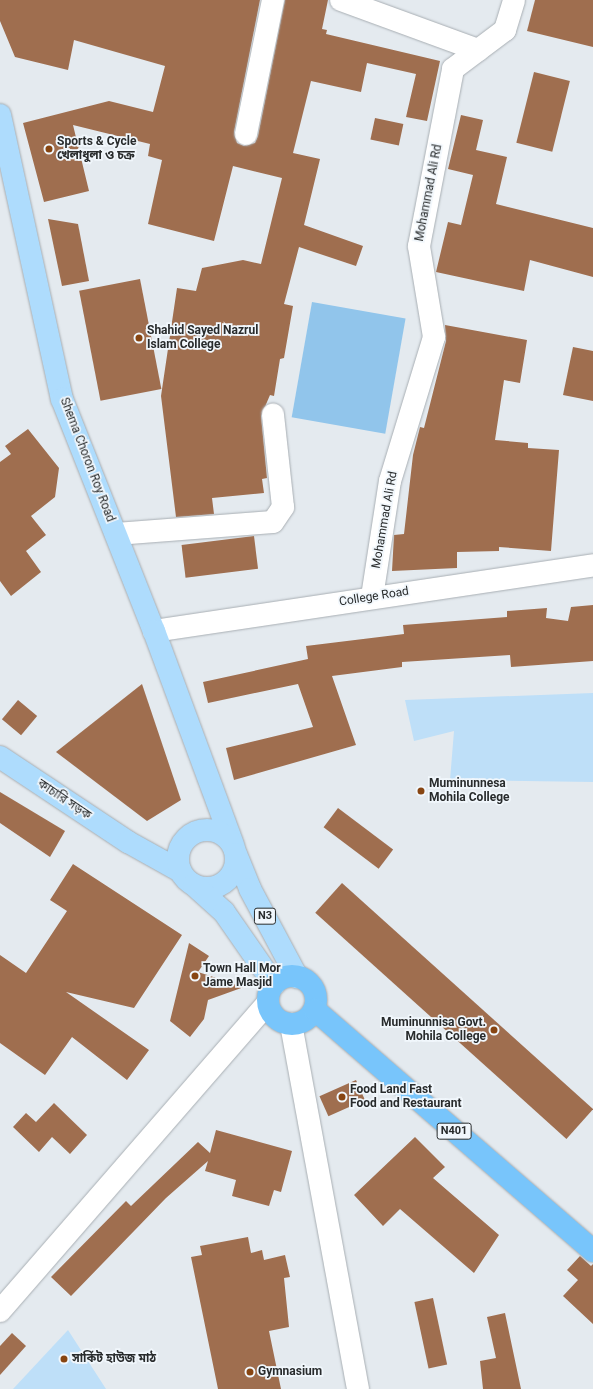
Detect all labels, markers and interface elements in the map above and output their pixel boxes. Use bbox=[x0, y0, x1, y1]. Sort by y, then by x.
place label: Sports & Cycle খেলাধুলা ও চক্র bbox=[57, 135, 136, 163]
street label: Mohammad Ali Rd bbox=[413, 143, 445, 243]
marker: Sports & Cycle খেলাধুলা ও চক্র bbox=[44, 144, 54, 154]
place label: Shahid Sayed Nazrul Islam College bbox=[147, 324, 258, 352]
marker: Shahid Sayed Nazrul Islam College bbox=[134, 333, 144, 343]
street label: Shema Choron Roy Road bbox=[57, 396, 117, 524]
street label: Mohammad Ali Rd bbox=[369, 470, 401, 570]
street label: College Road bbox=[338, 584, 410, 610]
street label: কাচারি সড়ক bbox=[34, 777, 94, 823]
place label: Muminunnesa Mohila College bbox=[429, 777, 510, 805]
marker: Muminunnesa Mohila College bbox=[416, 786, 426, 796]
road number: N3 bbox=[253, 907, 277, 925]
place label: Town Hall Mor Jame Masjid bbox=[203, 962, 281, 990]
marker: Town Hall Mor Jame Masjid bbox=[190, 971, 200, 981]
place label: Muminunnisa Govt. Mohila College bbox=[381, 1016, 486, 1044]
marker: Muminunnisa Govt. Mohila College bbox=[489, 1025, 499, 1035]
place label: Food Land Fast Food and Restaurant bbox=[350, 1083, 462, 1111]
marker: Food Land Fast Food and Restaurant bbox=[337, 1092, 347, 1102]
road number: N401 bbox=[436, 1122, 472, 1140]
place label: সার্কিট হাউজ মাঠ bbox=[72, 1352, 156, 1366]
marker: সার্কিট হাউজ মাঠ bbox=[59, 1354, 69, 1364]
place label: Gymnasium bbox=[258, 1365, 322, 1379]
marker: Gymnasium bbox=[245, 1367, 255, 1377]

